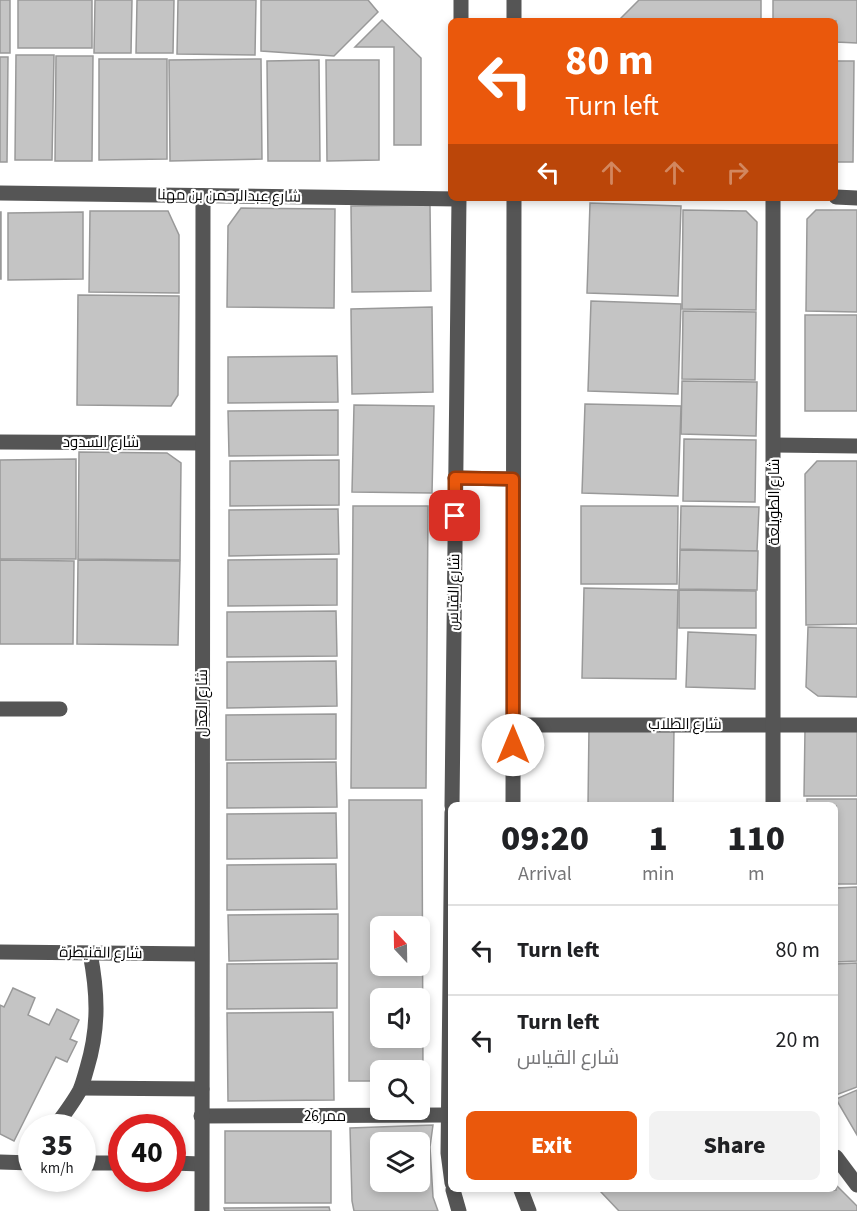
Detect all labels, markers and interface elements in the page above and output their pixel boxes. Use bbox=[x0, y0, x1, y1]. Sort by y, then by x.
text: 80 m bbox=[565, 31, 654, 91]
icon: left bbox=[466, 42, 544, 120]
text: Turn left bbox=[565, 87, 659, 126]
icon: left bbox=[532, 156, 565, 189]
icon: ahead bbox=[595, 156, 628, 189]
icon: ahead bbox=[658, 156, 691, 189]
icon: right bbox=[721, 156, 754, 189]
street label: شارع عبدالرحمن بن مهنا bbox=[157, 184, 301, 208]
street label: شارع السدود bbox=[63, 432, 139, 453]
street label: شارع الطويلعة bbox=[764, 459, 785, 545]
pin bbox=[429, 490, 480, 541]
icon: arrive bbox=[438, 499, 471, 532]
street label: شارع القياس bbox=[443, 553, 465, 631]
street label: شارع العدل bbox=[192, 669, 213, 737]
position arrow bbox=[481, 713, 545, 777]
street label: شارع الطلاب bbox=[648, 714, 722, 735]
text: 09:20 bbox=[501, 813, 589, 864]
text: 1 bbox=[649, 813, 668, 864]
text: 110 bbox=[727, 813, 785, 864]
text: Arrival bbox=[518, 860, 572, 888]
text: min bbox=[642, 860, 674, 888]
text: m bbox=[748, 860, 764, 888]
north arrow bbox=[370, 916, 430, 976]
map controls bbox=[370, 916, 430, 1192]
icon: left bbox=[466, 934, 499, 967]
text: Turn left bbox=[517, 934, 599, 966]
text: 80 m bbox=[775, 934, 820, 966]
street label: شارع القنيطرة bbox=[59, 942, 143, 964]
button: sound bbox=[370, 988, 430, 1048]
text: Turn left bbox=[517, 1006, 599, 1038]
icon: left bbox=[466, 1024, 499, 1057]
text: 20 m bbox=[775, 1024, 820, 1056]
text: شارع القياس bbox=[517, 1044, 619, 1072]
button: search bbox=[370, 1060, 430, 1120]
street label: ممر 26 bbox=[304, 1106, 346, 1127]
button: Exit bbox=[466, 1111, 637, 1180]
button: Share bbox=[649, 1111, 820, 1180]
speed limit sign: 40 bbox=[108, 1114, 186, 1192]
text: 35 bbox=[41, 1124, 73, 1167]
button: layers bbox=[370, 1132, 430, 1192]
text: km/h bbox=[40, 1158, 74, 1179]

